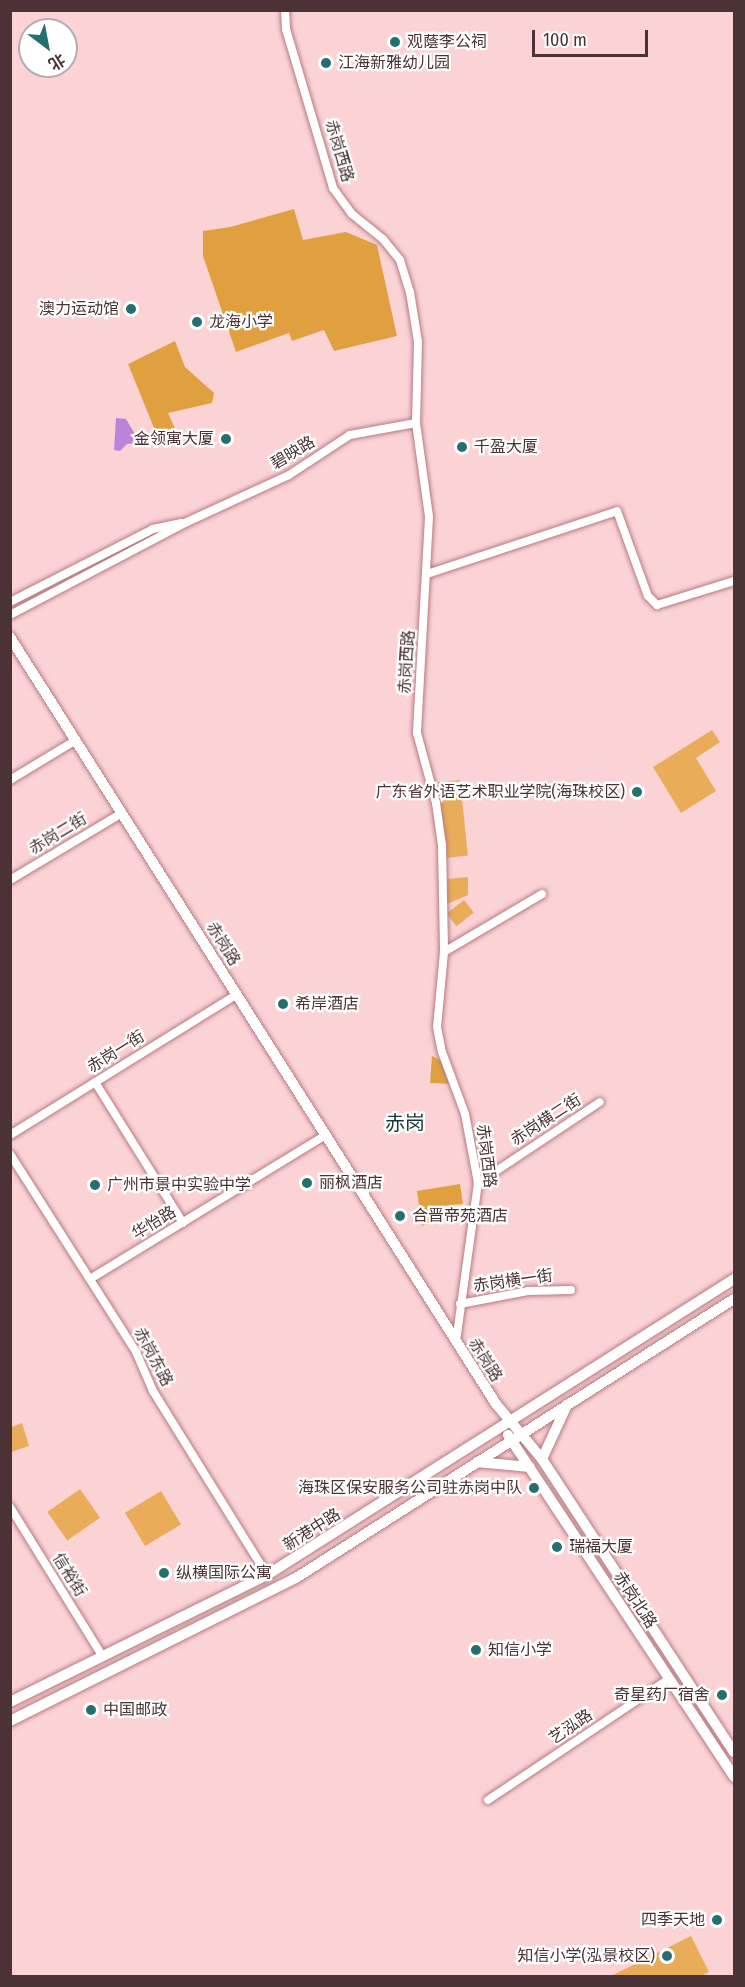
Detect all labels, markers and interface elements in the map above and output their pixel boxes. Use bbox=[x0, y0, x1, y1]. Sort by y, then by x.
north arrow bbox=[18, 18, 78, 78]
scale bar bbox=[535, 18, 650, 56]
text: 100 m bbox=[543, 29, 587, 51]
place label: 观蔭李公祠 bbox=[407, 32, 487, 52]
marker: 观蔭李公祠 bbox=[388, 35, 402, 49]
text: 北 bbox=[45, 50, 69, 74]
place label: 江海新雅幼儿园 bbox=[338, 53, 450, 73]
marker: 江海新雅幼儿园 bbox=[319, 56, 333, 70]
street label: 赤岗西路 bbox=[321, 118, 357, 184]
place label: 澳力运动馆 bbox=[39, 299, 119, 319]
marker: 澳力运动馆 bbox=[124, 302, 138, 316]
place label: 龙海小学 bbox=[209, 312, 273, 332]
marker: 龙海小学 bbox=[190, 315, 204, 329]
place label: 金领寓大厦 bbox=[134, 429, 214, 449]
marker: 金领寓大厦 bbox=[219, 432, 233, 446]
street label: 碧映路 bbox=[267, 432, 319, 474]
place label: 千盈大厦 bbox=[474, 437, 538, 457]
marker: 千盈大厦 bbox=[455, 440, 469, 454]
street label: 赤岗西路 bbox=[395, 629, 419, 695]
place label: 广东省外语艺术职业学院(海珠校区) bbox=[376, 782, 625, 802]
marker: 广东省外语艺术职业学院(海珠校区) bbox=[630, 785, 644, 799]
street label: 赤岗二街 bbox=[26, 809, 90, 859]
street label: 赤岗路 bbox=[202, 919, 244, 969]
place label: 希岸酒店 bbox=[295, 994, 359, 1014]
marker: 希岸酒店 bbox=[276, 997, 290, 1011]
street label: 赤岗一街 bbox=[84, 1027, 148, 1077]
street label: 赤岗横二街 bbox=[507, 1090, 585, 1150]
district label: 赤岗 bbox=[385, 1111, 425, 1135]
street label: 赤岗西路 bbox=[473, 1123, 499, 1189]
place label: 丽枫酒店 bbox=[319, 1173, 383, 1193]
place label: 广州市景中实验中学 bbox=[107, 1175, 251, 1195]
marker: 丽枫酒店 bbox=[300, 1176, 314, 1190]
marker: 广州市景中实验中学 bbox=[88, 1178, 102, 1192]
street label: 华怡路 bbox=[128, 1202, 180, 1244]
place label: 合晋帝苑酒店 bbox=[412, 1206, 508, 1226]
marker: 合晋帝苑酒店 bbox=[393, 1209, 407, 1223]
street label: 赤岗横一街 bbox=[472, 1266, 554, 1296]
street label: 赤岗东路 bbox=[130, 1324, 176, 1390]
street label: 赤岗路 bbox=[464, 1335, 506, 1385]
place label: 海珠区保安服务公司驻赤岗中队 bbox=[298, 1478, 522, 1498]
marker: 海珠区保安服务公司驻赤岗中队 bbox=[527, 1481, 541, 1495]
street label: 新港中路 bbox=[280, 1505, 344, 1555]
place label: 瑞福大厦 bbox=[569, 1537, 633, 1557]
marker: 瑞福大厦 bbox=[550, 1540, 564, 1554]
street label: 信裕街 bbox=[48, 1550, 90, 1600]
place label: 纵横国际公寓 bbox=[176, 1563, 272, 1583]
marker: 纵横国际公寓 bbox=[157, 1566, 171, 1580]
street label: 赤岗北路 bbox=[610, 1568, 660, 1632]
place label: 知信小学 bbox=[488, 1640, 552, 1660]
marker: 知信小学 bbox=[469, 1643, 483, 1657]
place label: 奇星药厂宿舍 bbox=[614, 1685, 710, 1705]
marker: 奇星药厂宿舍 bbox=[715, 1688, 729, 1702]
place label: 中国邮政 bbox=[103, 1700, 167, 1720]
marker: 中国邮政 bbox=[84, 1703, 98, 1717]
street label: 艺泓路 bbox=[546, 1706, 596, 1748]
place label: 四季天地 bbox=[641, 1910, 705, 1930]
marker: 四季天地 bbox=[710, 1913, 724, 1927]
place label: 知信小学(泓景校区) bbox=[518, 1946, 655, 1966]
marker: 知信小学(泓景校区) bbox=[660, 1949, 674, 1963]

